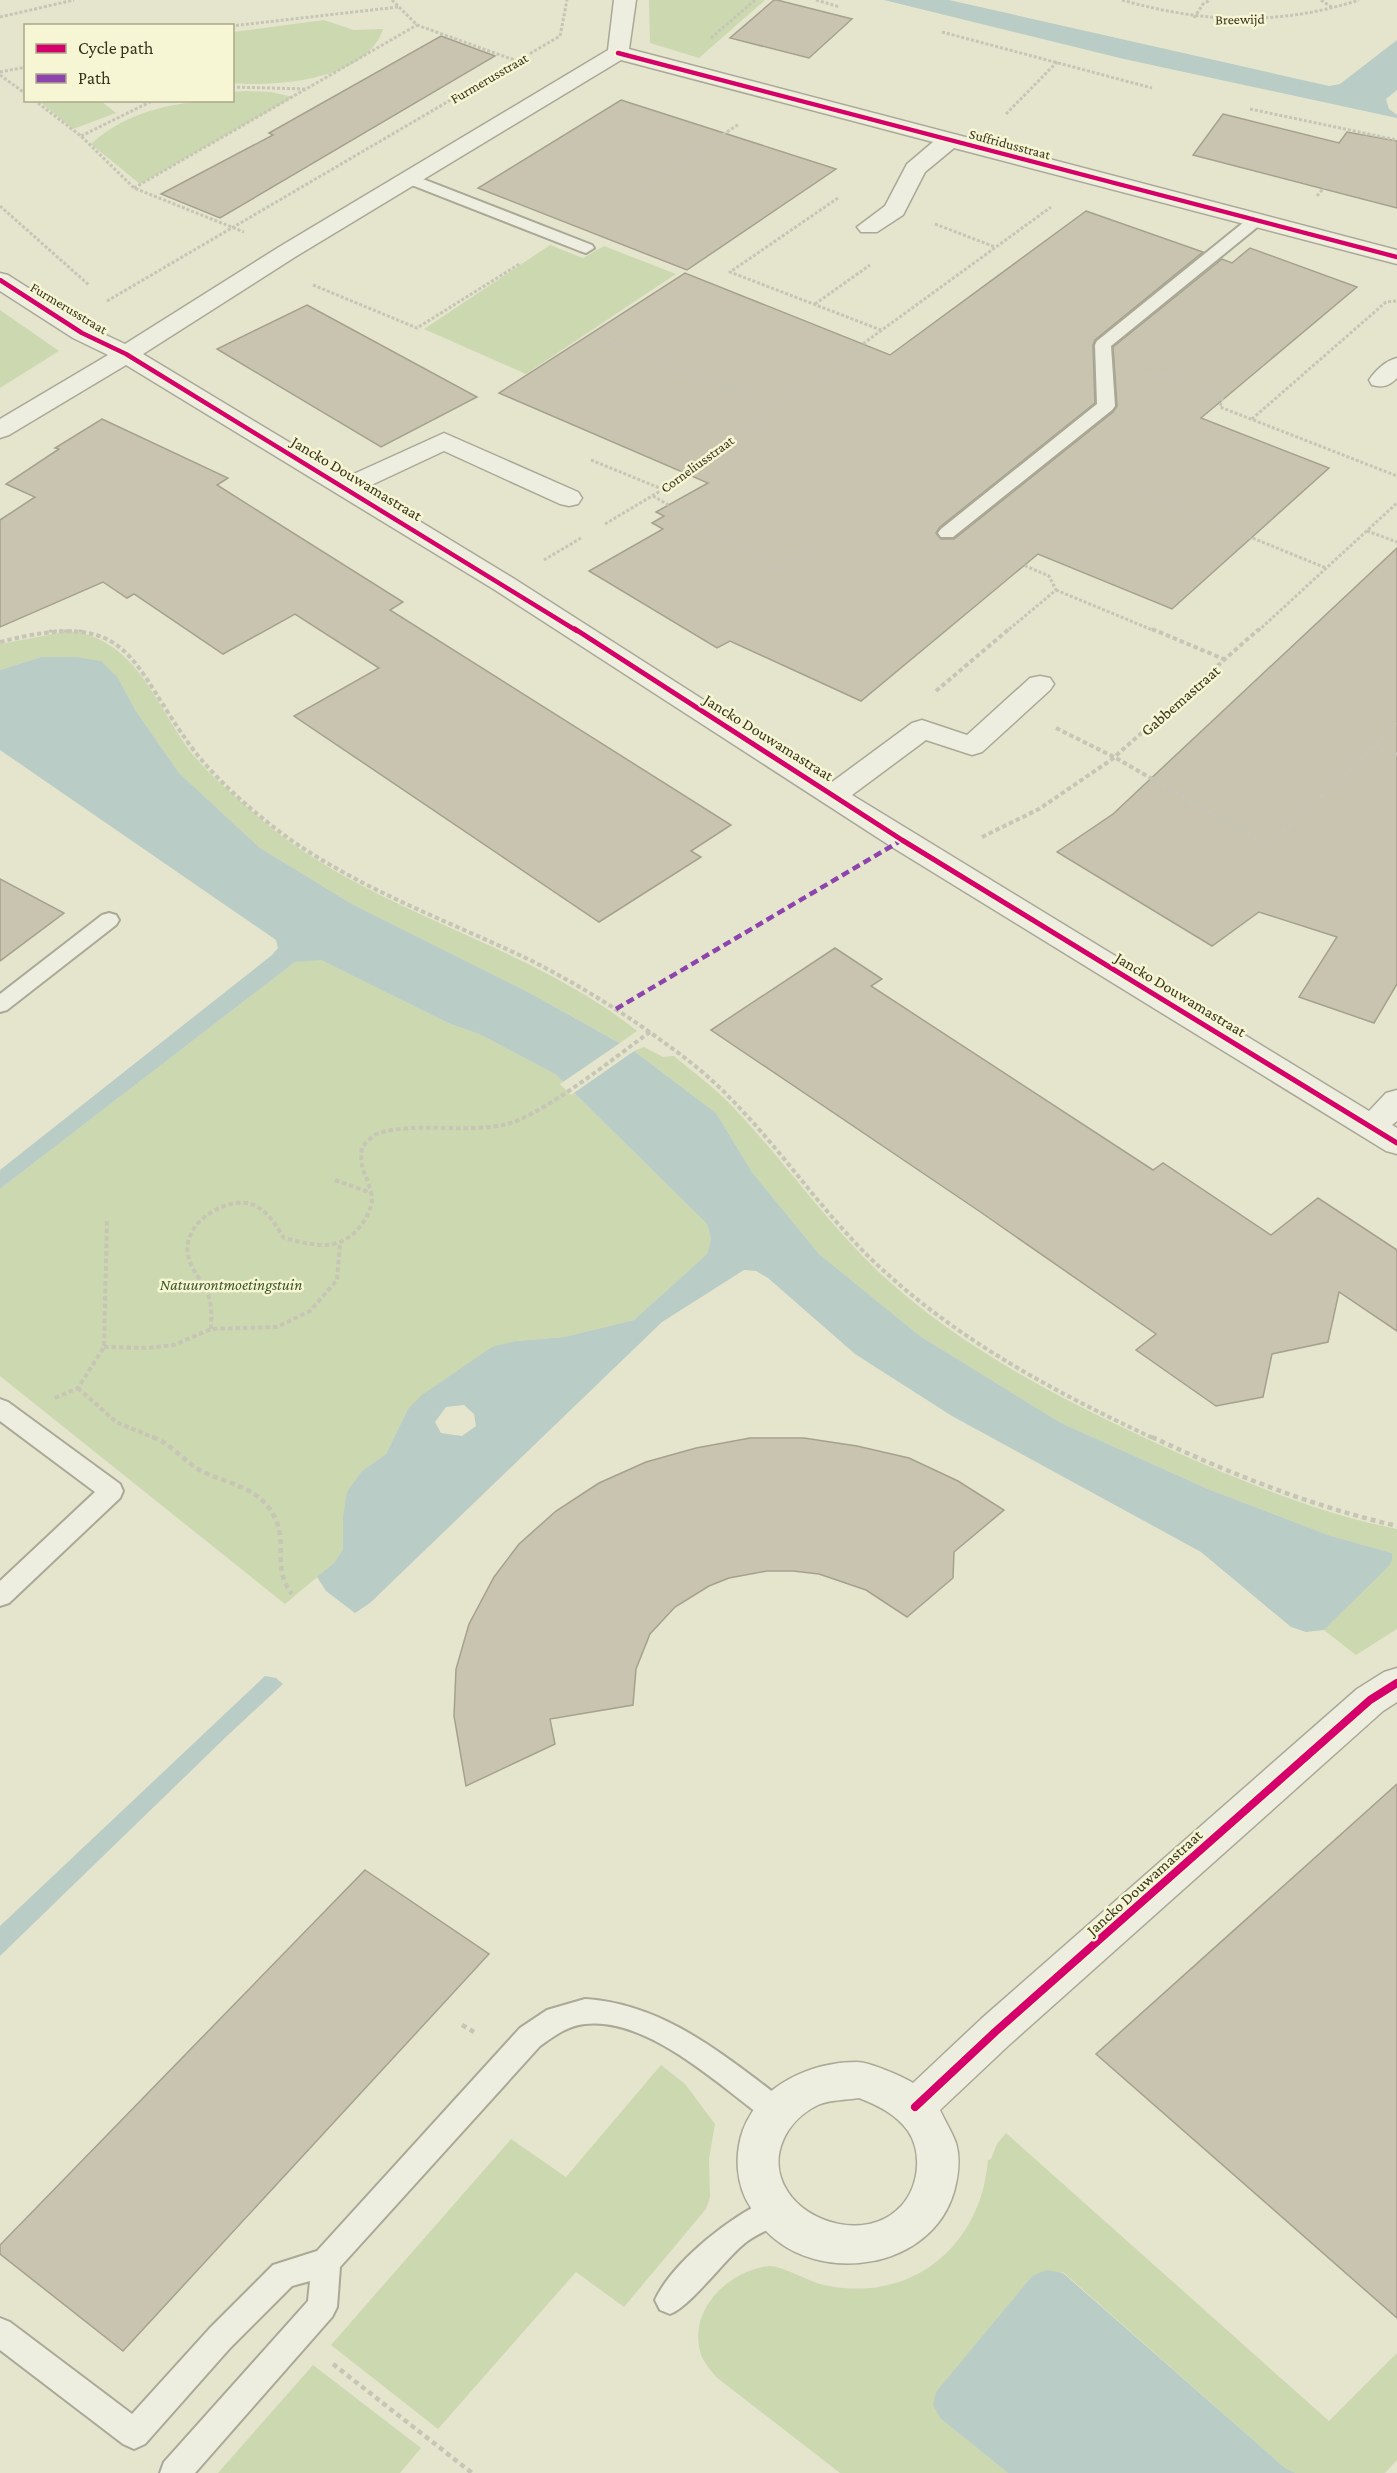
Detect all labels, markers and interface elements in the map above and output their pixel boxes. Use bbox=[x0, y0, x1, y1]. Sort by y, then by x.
street label: Breewijd bbox=[1215, 11, 1265, 28]
legend bbox=[24, 24, 234, 102]
text: Cycle path bbox=[78, 38, 154, 58]
street label: Furmerusstraat bbox=[447, 49, 531, 107]
text: Path bbox=[78, 68, 111, 88]
street label: Suffridusstraat bbox=[968, 125, 1053, 163]
street label: Furmerusstraat bbox=[28, 279, 111, 337]
street label: Jancko Douwamastraat bbox=[286, 432, 426, 525]
street label: Corneliusstraat bbox=[657, 432, 737, 496]
street label: Gabbemastraat bbox=[1138, 661, 1224, 739]
street label: Jancko Douwamastraat bbox=[699, 690, 837, 785]
street label: Jancko Douwamastraat bbox=[1110, 948, 1250, 1041]
park label: Natuurontmoetingstuin bbox=[160, 1276, 302, 1294]
street label: Jancko Douwamastraat bbox=[1082, 1826, 1207, 1941]

